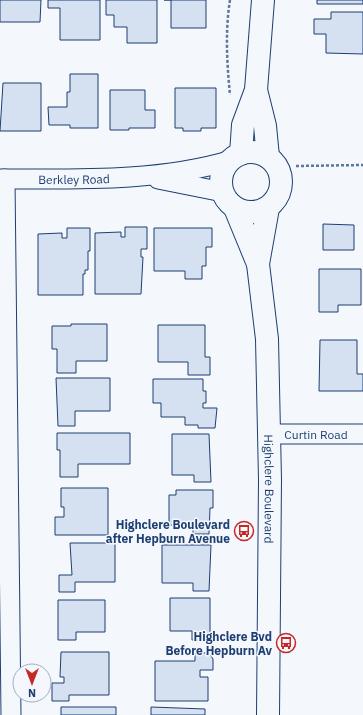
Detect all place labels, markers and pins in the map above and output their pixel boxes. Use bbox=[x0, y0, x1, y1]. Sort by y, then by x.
place label: Highclere Boulevard after Hepburn Avenue bbox=[106, 517, 230, 546]
bus stop icon: Highclere Boulevard after Hepburn Avenue bbox=[233, 520, 255, 542]
place label: Highclere Bvd Before Hepburn Av bbox=[166, 629, 273, 658]
bus stop icon: Highclere Bvd Before Hepburn Av bbox=[275, 632, 297, 654]

